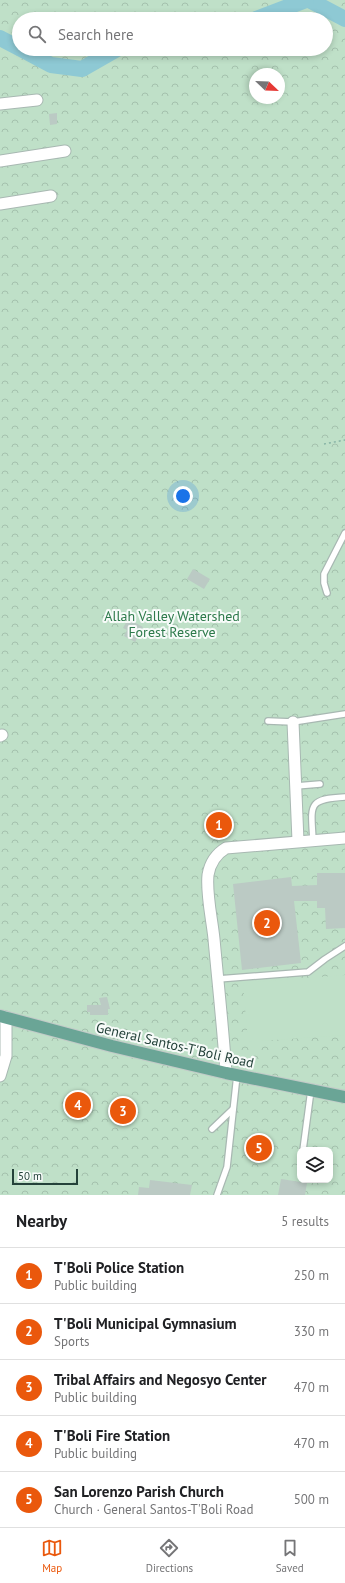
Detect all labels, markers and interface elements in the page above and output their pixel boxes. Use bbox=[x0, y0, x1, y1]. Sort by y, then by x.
search box bbox=[12, 12, 333, 56]
icon: search bbox=[26, 23, 48, 45]
text: Search here bbox=[58, 25, 134, 44]
north arrow bbox=[249, 68, 285, 104]
your location bbox=[173, 486, 193, 506]
park label: Allah Valley Watershed Forest Reserve bbox=[104, 607, 240, 641]
pin: 1 bbox=[206, 810, 232, 840]
pin: 2 bbox=[254, 908, 280, 938]
street label: General Santos-T'Boli Road bbox=[94, 1018, 256, 1072]
pin: 4 bbox=[65, 1090, 91, 1120]
pin: 3 bbox=[110, 1096, 136, 1126]
pin: 5 bbox=[246, 1133, 272, 1163]
map controls bbox=[297, 1147, 333, 1183]
button: layers bbox=[297, 1147, 333, 1183]
scale bar bbox=[12, 1167, 78, 1186]
text: 50 m bbox=[18, 1169, 42, 1183]
text: Nearby bbox=[16, 1210, 67, 1232]
text: 5 results bbox=[281, 1213, 329, 1230]
text: T'Boli Police Station bbox=[54, 1258, 184, 1277]
text: 1 bbox=[25, 1267, 33, 1284]
text: 250 m bbox=[294, 1267, 329, 1284]
text: Public building bbox=[54, 1277, 137, 1294]
text: T'Boli Municipal Gymnasium bbox=[54, 1314, 237, 1333]
text: 2 bbox=[25, 1323, 33, 1340]
text: 330 m bbox=[294, 1323, 329, 1340]
text: Sports bbox=[54, 1333, 90, 1350]
text: Tribal Affairs and Negosyo Center bbox=[54, 1370, 267, 1389]
text: 3 bbox=[25, 1379, 33, 1396]
text: 470 m bbox=[294, 1379, 329, 1396]
text: Public building bbox=[54, 1389, 137, 1406]
text: T'Boli Fire Station bbox=[54, 1426, 170, 1445]
text: 4 bbox=[25, 1435, 33, 1452]
text: 470 m bbox=[294, 1435, 329, 1452]
text: Public building bbox=[54, 1445, 137, 1462]
text: San Lorenzo Parish Church bbox=[54, 1482, 224, 1501]
text: 5 bbox=[25, 1491, 33, 1508]
text: 500 m bbox=[294, 1491, 329, 1508]
text: Church · General Santos-T'Boli Road bbox=[54, 1501, 253, 1518]
tab: Map bbox=[41, 1537, 63, 1575]
tab: Directions bbox=[146, 1537, 193, 1575]
tab: Saved bbox=[276, 1537, 304, 1575]

